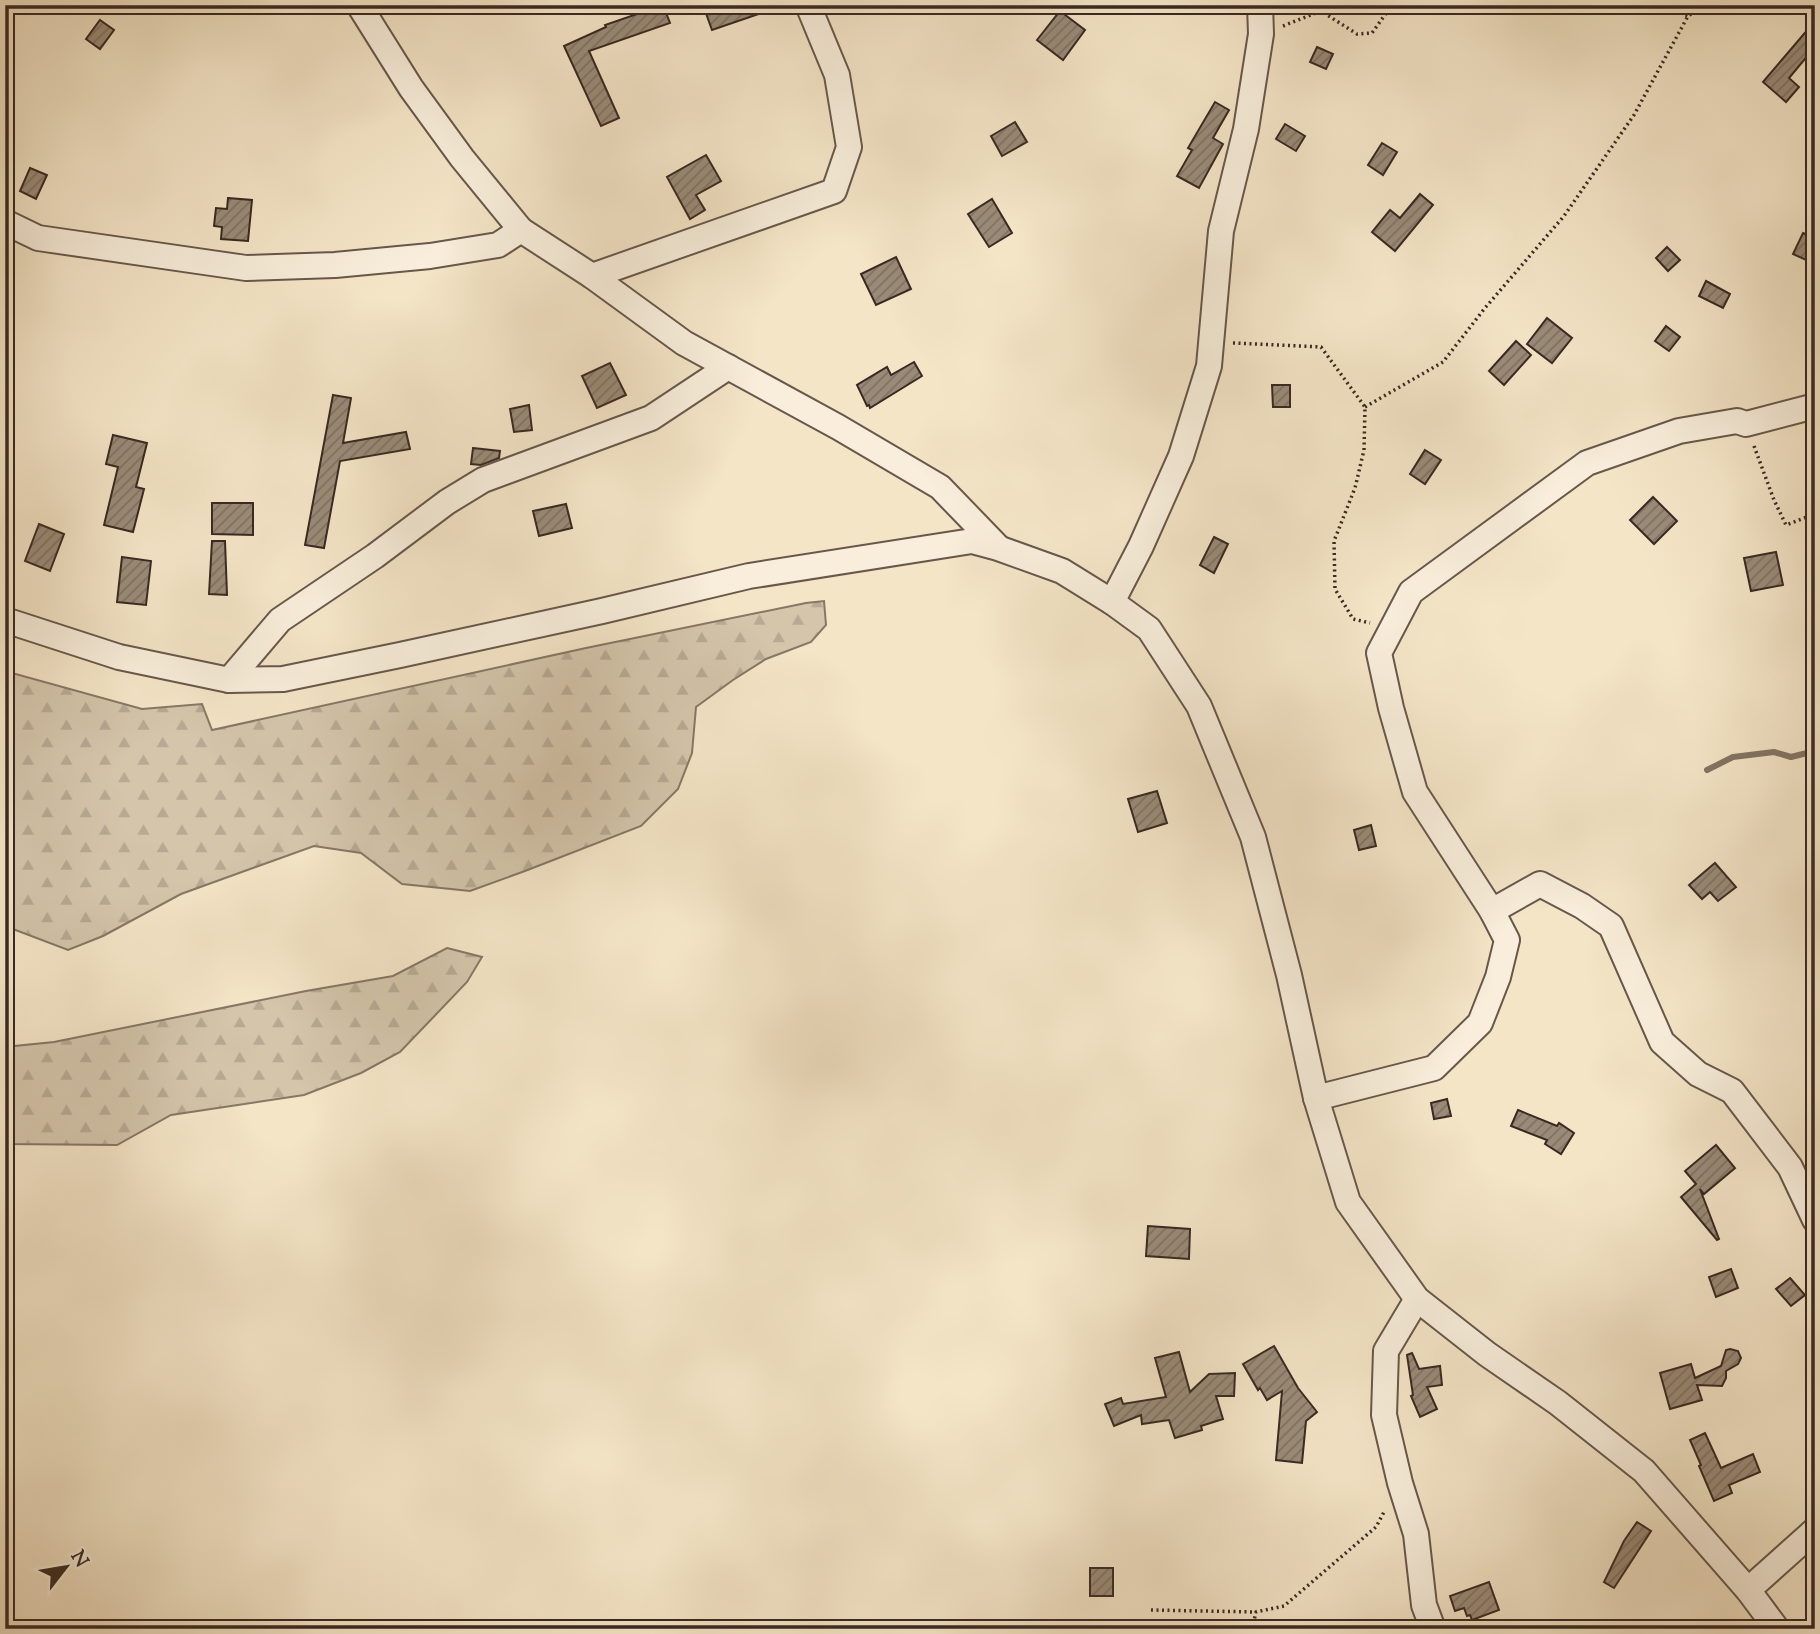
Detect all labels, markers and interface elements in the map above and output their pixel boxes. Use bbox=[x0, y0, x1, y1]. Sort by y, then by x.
north arrow bbox=[32, 1532, 102, 1602]
text: N bbox=[63, 1546, 94, 1573]

